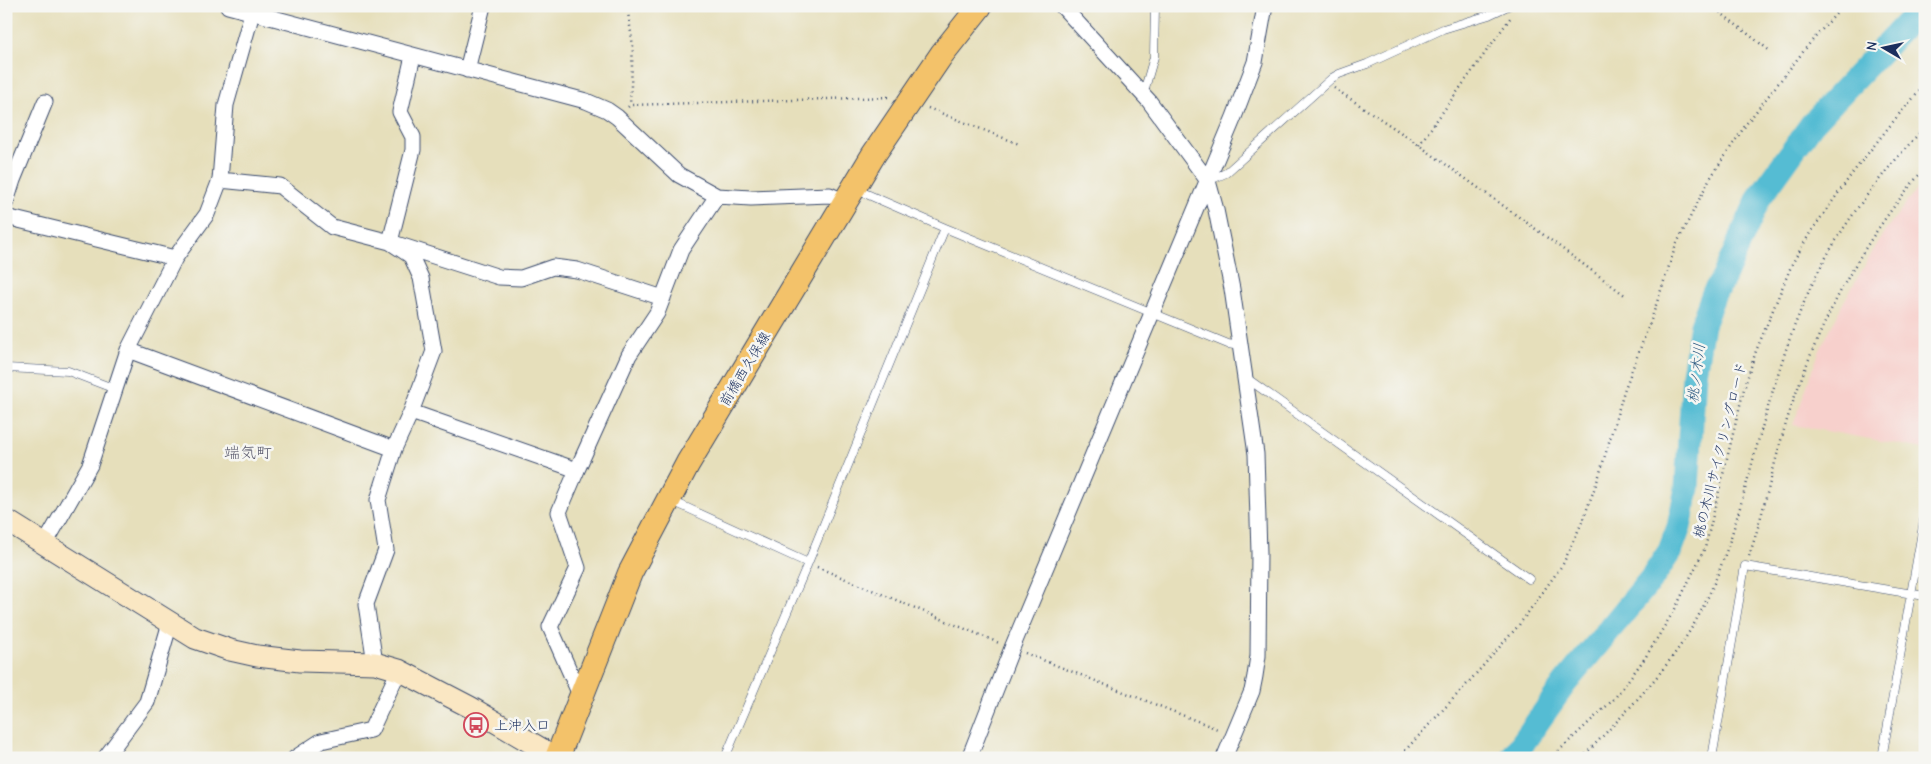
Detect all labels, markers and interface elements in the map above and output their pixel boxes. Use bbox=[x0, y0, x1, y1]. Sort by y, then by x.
north arrow bbox=[1858, 22, 1908, 72]
text: N bbox=[1863, 40, 1881, 52]
street label: 前橋西久保線 bbox=[716, 329, 774, 409]
water label: 桃ノ木川 bbox=[1683, 342, 1709, 404]
street label: 桃の木川サイクリングロード bbox=[1690, 360, 1750, 540]
district label: 端気町 bbox=[224, 444, 272, 462]
bus stop icon: 上沖入口 bbox=[463, 712, 489, 738]
place label: 上沖入口 bbox=[494, 717, 550, 734]

